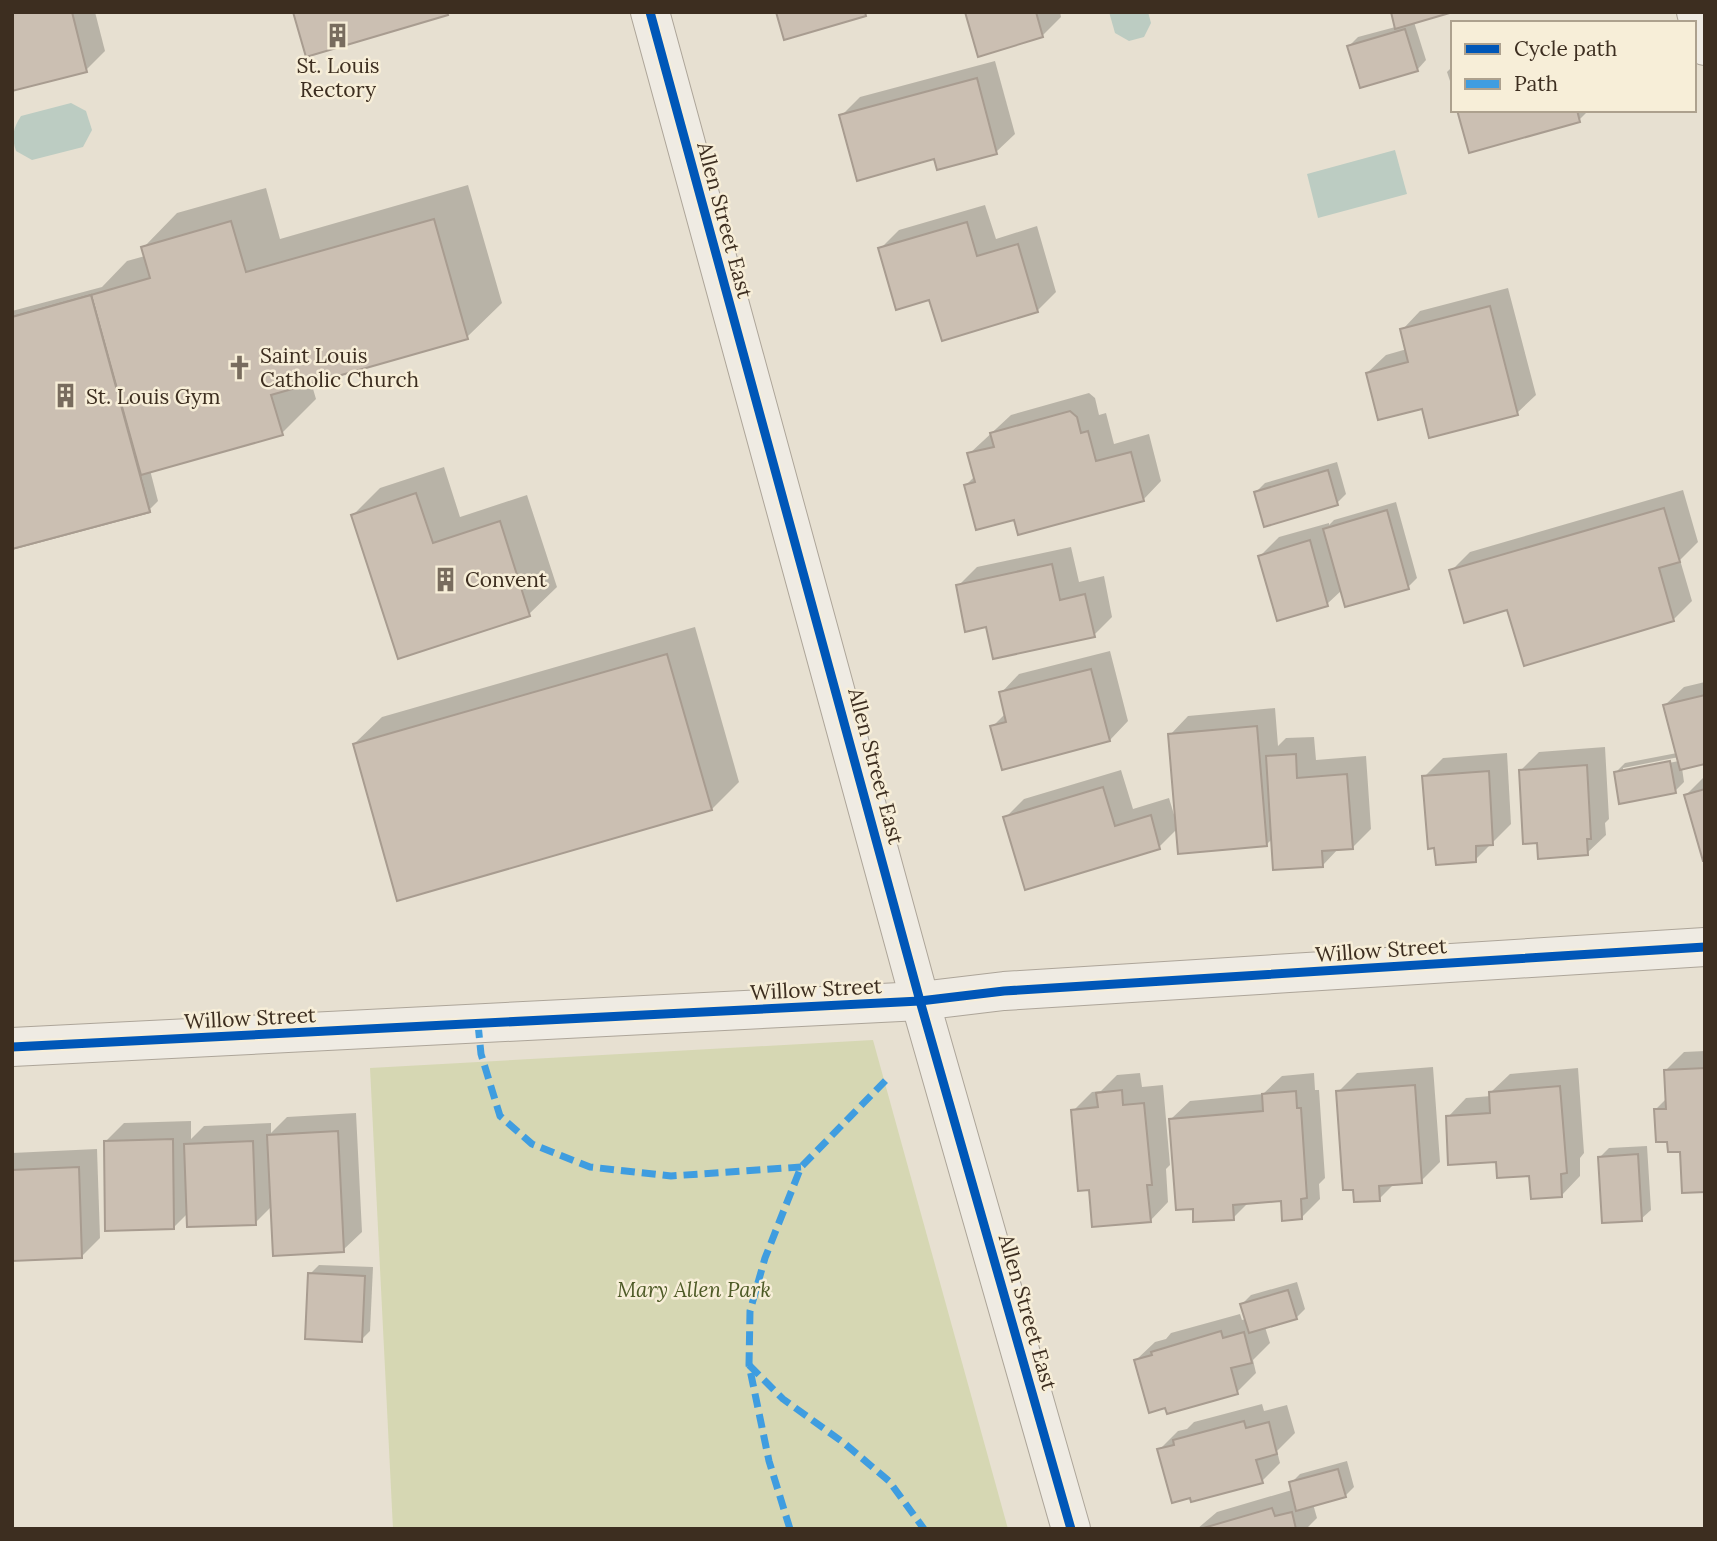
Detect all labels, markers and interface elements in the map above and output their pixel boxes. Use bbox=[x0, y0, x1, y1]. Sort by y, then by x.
legend bbox=[1451, 21, 1696, 112]
building icon: St. Louis Rectory bbox=[324, 22, 352, 50]
text: Cycle path bbox=[1514, 35, 1617, 62]
place label: St. Louis Rectory bbox=[296, 52, 380, 103]
text: Path bbox=[1514, 70, 1558, 97]
street label: Allen Street East bbox=[691, 138, 759, 302]
place label: Saint Louis Catholic Church bbox=[260, 342, 419, 393]
church icon: Saint Louis Catholic Church bbox=[226, 353, 254, 381]
building icon: St. Louis Gym bbox=[52, 382, 80, 410]
place label: St. Louis Gym bbox=[86, 383, 221, 410]
building icon: Convent bbox=[431, 565, 459, 593]
place label: Convent bbox=[465, 566, 548, 593]
street label: Allen Street East bbox=[842, 684, 910, 848]
street label: Willow Street bbox=[1314, 932, 1449, 968]
street label: Willow Street bbox=[749, 972, 883, 1006]
street label: Willow Street bbox=[183, 1001, 317, 1035]
street label: Allen Street East bbox=[993, 1230, 1063, 1394]
park label: Mary Allen Park bbox=[617, 1276, 771, 1303]

